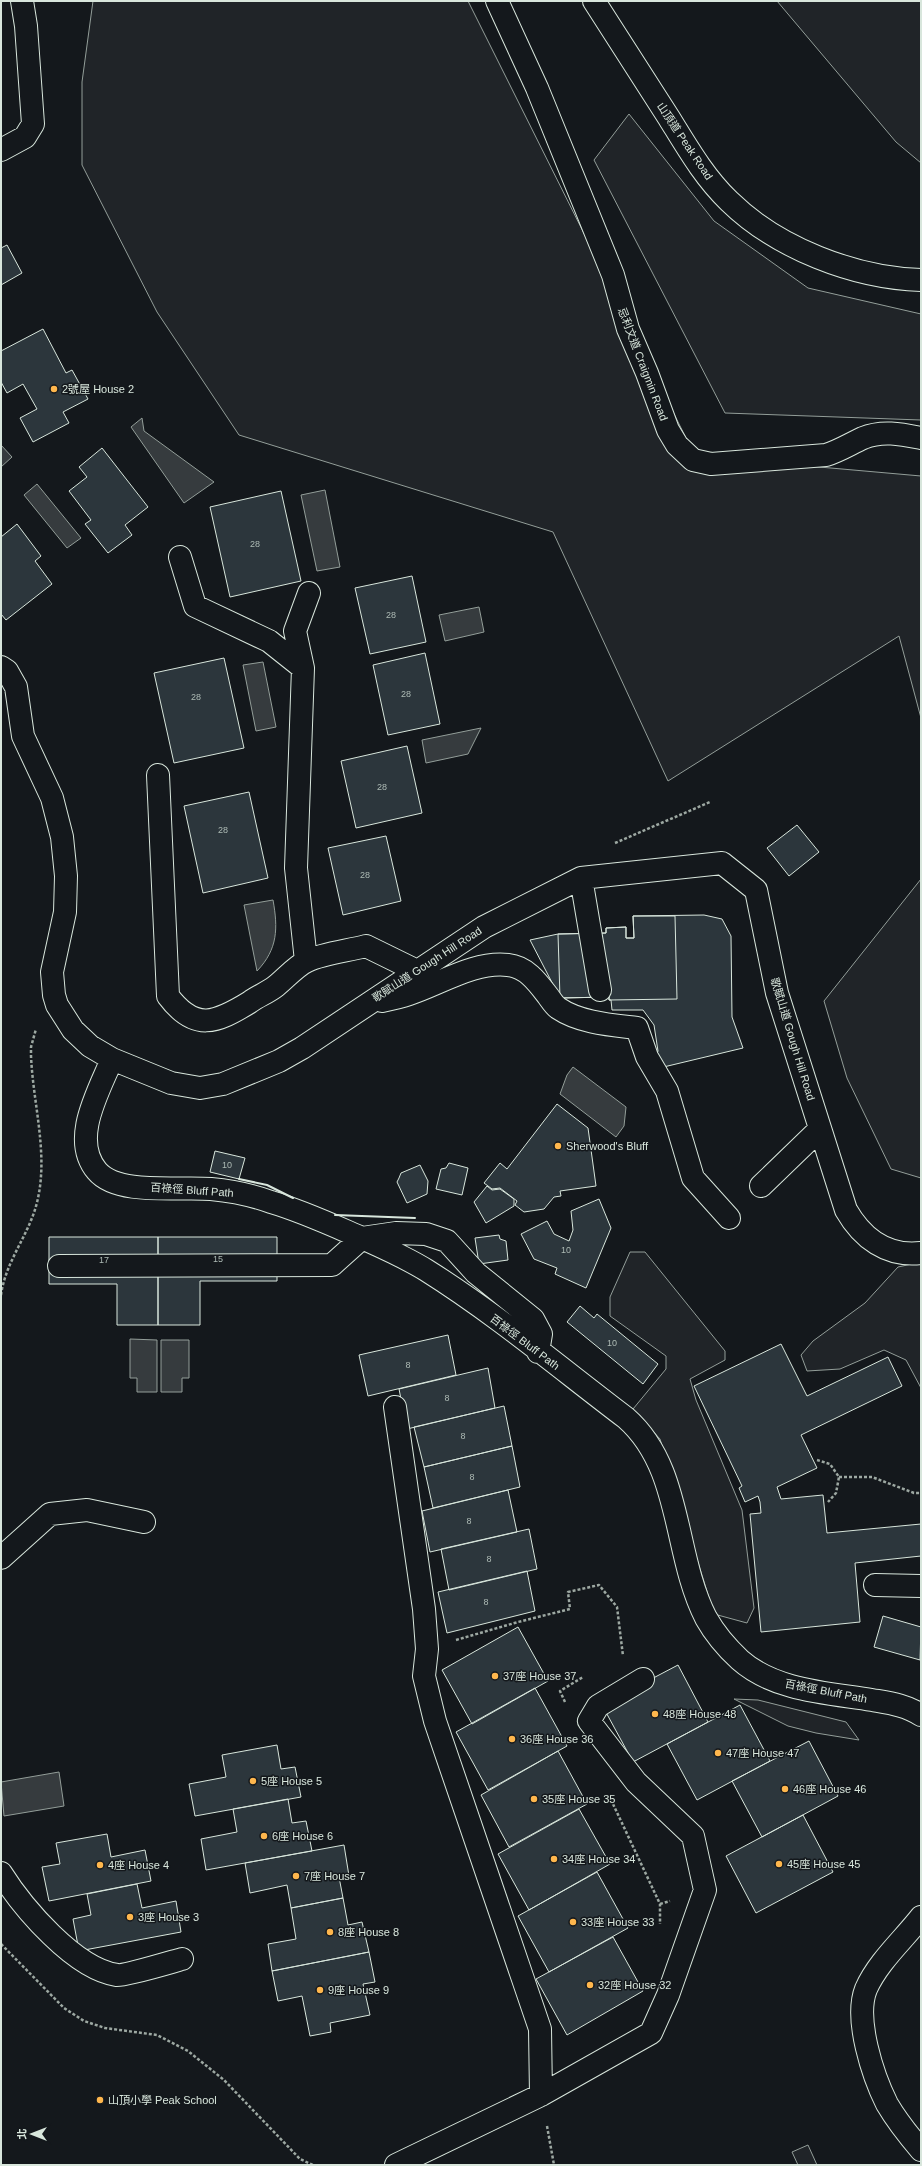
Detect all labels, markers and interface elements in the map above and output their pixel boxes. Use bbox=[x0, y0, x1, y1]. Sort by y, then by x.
street label: 山頂道 Peak Road bbox=[655, 100, 715, 182]
street label: 忌利文道 Craigmin Road bbox=[616, 306, 670, 422]
place label: 2號屋 House 2 bbox=[62, 383, 134, 395]
marker: 2號屋 House 2 bbox=[49, 384, 59, 394]
house number: 28 bbox=[250, 539, 260, 549]
house number: 28 bbox=[386, 610, 396, 620]
house number: 28 bbox=[401, 689, 411, 699]
house number: 28 bbox=[191, 692, 201, 702]
house number: 28 bbox=[377, 782, 387, 792]
house number: 28 bbox=[218, 825, 228, 835]
house number: 28 bbox=[360, 870, 370, 880]
street label: 歌賦山道 Gough Hill Road bbox=[370, 924, 484, 1004]
street label: 歌賦山道 Gough Hill Road bbox=[769, 976, 817, 1102]
place label: Sherwood's Bluff bbox=[566, 1140, 649, 1152]
marker: Sherwood's Bluff bbox=[553, 1141, 563, 1151]
house number: 10 bbox=[222, 1160, 232, 1170]
street label: 百祿徑 Bluff Path bbox=[150, 1181, 234, 1199]
house number: 10 bbox=[561, 1245, 571, 1255]
house number: 15 bbox=[213, 1254, 223, 1264]
house number: 17 bbox=[99, 1255, 109, 1265]
street label: 百祿徑 Bluff Path bbox=[488, 1312, 562, 1372]
house number: 10 bbox=[607, 1338, 617, 1348]
house number: 8 bbox=[405, 1360, 411, 1370]
house number: 8 bbox=[444, 1393, 450, 1403]
house number: 8 bbox=[460, 1431, 466, 1441]
house number: 8 bbox=[469, 1472, 475, 1482]
house number: 8 bbox=[466, 1516, 472, 1526]
house number: 8 bbox=[486, 1554, 492, 1564]
house number: 8 bbox=[483, 1597, 489, 1607]
place label: 37座 House 37 bbox=[503, 1670, 576, 1682]
marker: 37座 House 37 bbox=[490, 1671, 500, 1681]
street label: 百祿徑 Bluff Path bbox=[784, 1677, 868, 1705]
place label: 48座 House 48 bbox=[663, 1708, 736, 1720]
marker: 48座 House 48 bbox=[650, 1709, 660, 1719]
place label: 36座 House 36 bbox=[520, 1733, 593, 1745]
marker: 36座 House 36 bbox=[507, 1734, 517, 1744]
place label: 47座 House 47 bbox=[726, 1747, 799, 1759]
marker: 47座 House 47 bbox=[713, 1748, 723, 1758]
place label: 5座 House 5 bbox=[261, 1775, 322, 1787]
marker: 5座 House 5 bbox=[248, 1776, 258, 1786]
place label: 46座 House 46 bbox=[793, 1783, 866, 1795]
marker: 46座 House 46 bbox=[780, 1784, 790, 1794]
place label: 35座 House 35 bbox=[542, 1793, 615, 1805]
marker: 35座 House 35 bbox=[529, 1794, 539, 1804]
place label: 6座 House 6 bbox=[272, 1830, 333, 1842]
marker: 6座 House 6 bbox=[259, 1831, 269, 1841]
place label: 34座 House 34 bbox=[562, 1853, 635, 1865]
marker: 34座 House 34 bbox=[549, 1854, 559, 1864]
place label: 45座 House 45 bbox=[787, 1858, 860, 1870]
place label: 4座 House 4 bbox=[108, 1859, 169, 1871]
marker: 45座 House 45 bbox=[774, 1859, 784, 1869]
marker: 4座 House 4 bbox=[95, 1860, 105, 1870]
place label: 7座 House 7 bbox=[304, 1870, 365, 1882]
marker: 7座 House 7 bbox=[291, 1871, 301, 1881]
place label: 3座 House 3 bbox=[138, 1911, 199, 1923]
marker: 3座 House 3 bbox=[125, 1912, 135, 1922]
place label: 33座 House 33 bbox=[581, 1916, 654, 1928]
marker: 33座 House 33 bbox=[568, 1917, 578, 1927]
place label: 8座 House 8 bbox=[338, 1926, 399, 1938]
marker: 8座 House 8 bbox=[325, 1927, 335, 1937]
place label: 32座 House 32 bbox=[598, 1979, 671, 1991]
marker: 32座 House 32 bbox=[585, 1980, 595, 1990]
place label: 9座 House 9 bbox=[328, 1984, 389, 1996]
marker: 9座 House 9 bbox=[315, 1985, 325, 1995]
place label: 山頂小學 Peak School bbox=[108, 2094, 217, 2106]
marker: 山頂小學 Peak School bbox=[95, 2095, 105, 2105]
north arrow bbox=[12, 2114, 52, 2154]
text: 北 bbox=[16, 2129, 28, 2140]

